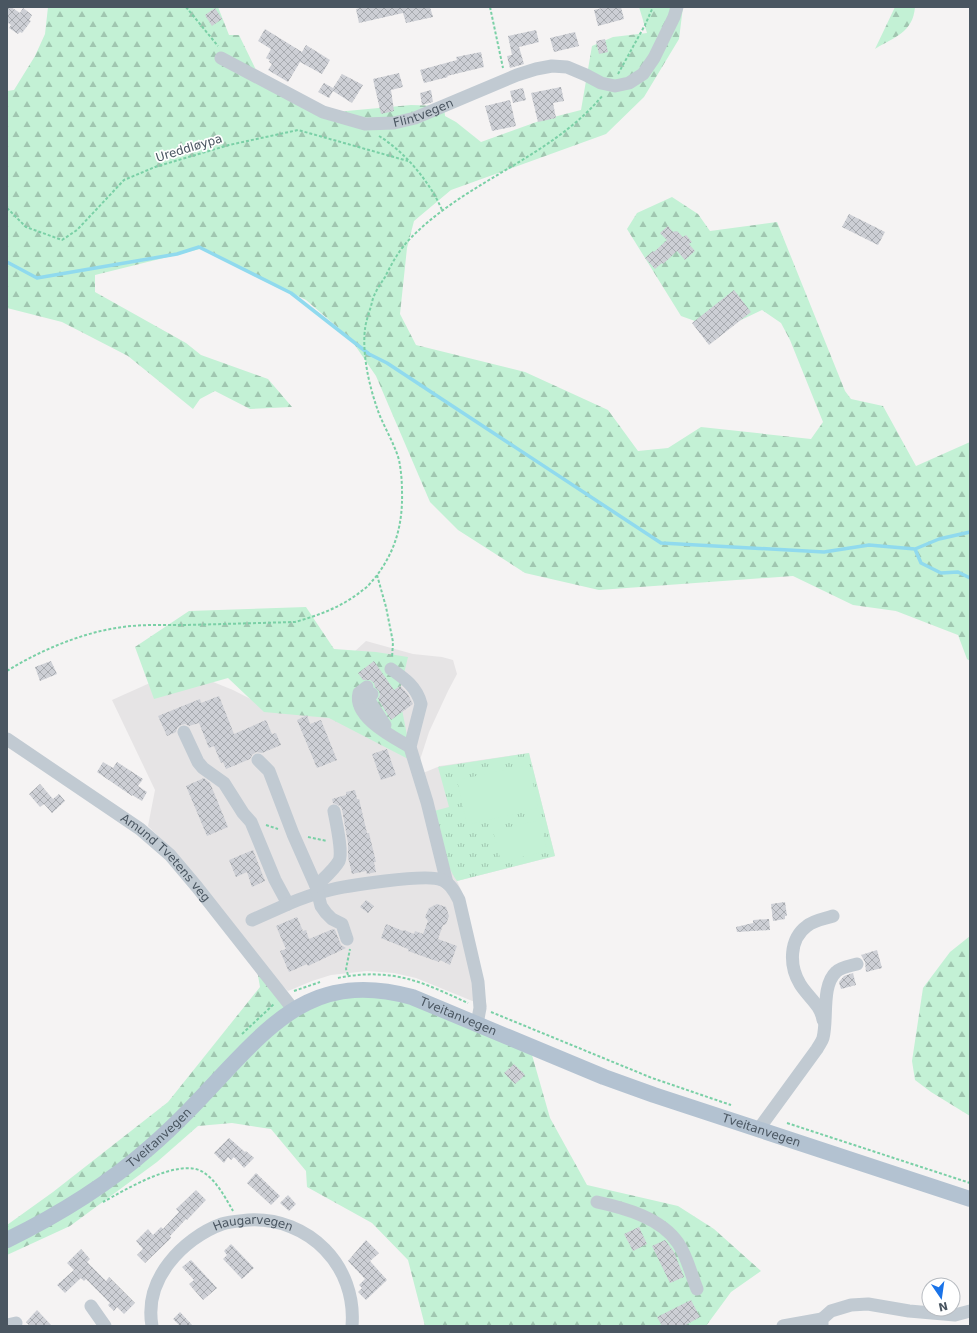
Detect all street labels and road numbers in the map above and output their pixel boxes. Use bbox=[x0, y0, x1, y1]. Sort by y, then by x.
street label: Flintvegen bbox=[392, 96, 455, 130]
street label: Ureddløypa bbox=[154, 131, 224, 165]
street label: Amund Tvetens veg bbox=[118, 811, 213, 905]
street label: Tveitanvegen bbox=[417, 994, 499, 1039]
street label: Tveitanvegen bbox=[123, 1105, 194, 1171]
street label: Tveitanvegen bbox=[719, 1111, 803, 1150]
street label: Haugarvegen bbox=[211, 1213, 295, 1234]

